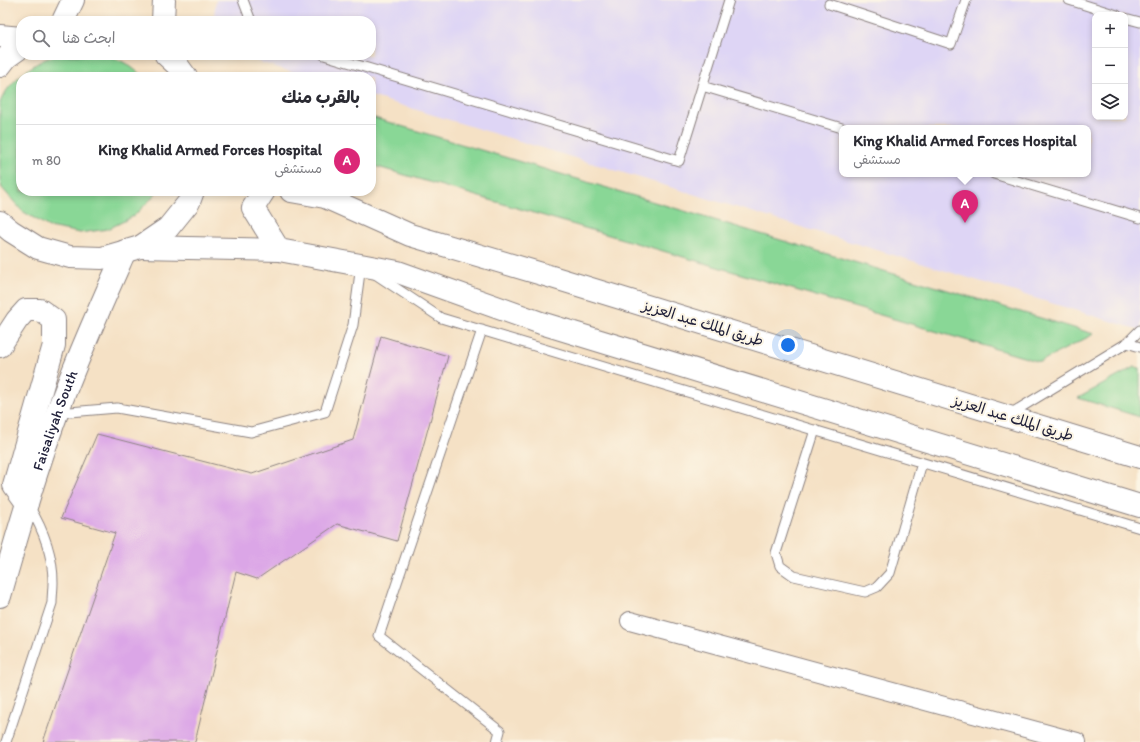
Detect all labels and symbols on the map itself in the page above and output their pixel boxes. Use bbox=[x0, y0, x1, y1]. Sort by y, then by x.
pin: A bbox=[952, 190, 978, 223]
street label: طريق الملك عبد العزيز bbox=[638, 295, 766, 350]
your location bbox=[778, 335, 798, 355]
street label: Faisaliyah South bbox=[29, 368, 81, 473]
street label: طريق الملك عبد العزيز bbox=[948, 390, 1076, 445]

